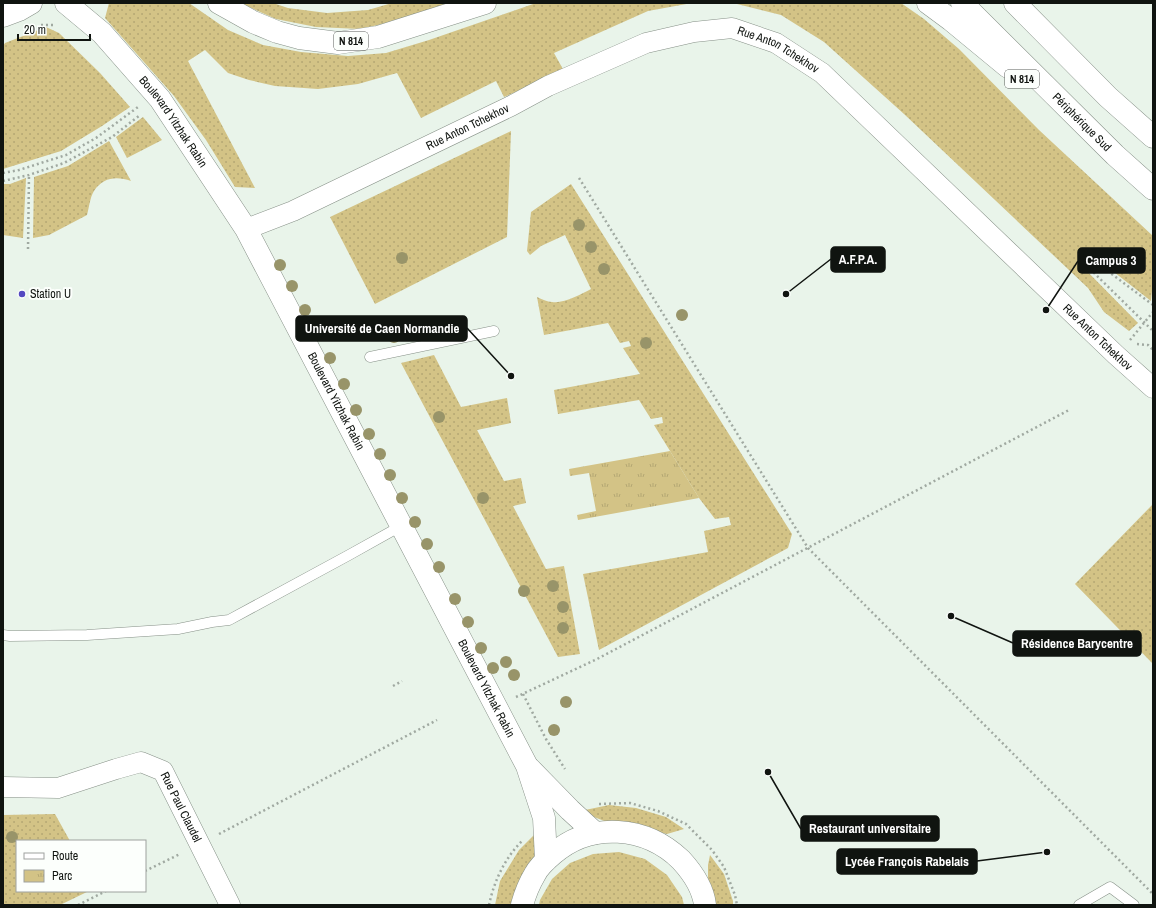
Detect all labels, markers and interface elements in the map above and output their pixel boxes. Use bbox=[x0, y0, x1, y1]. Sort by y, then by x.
scale bar bbox=[18, 16, 90, 42]
text: 20 m bbox=[24, 22, 46, 38]
street label: Rue Anton Tchekhov bbox=[735, 22, 822, 77]
road number: N 814 bbox=[334, 32, 368, 50]
road number: N 814 bbox=[1005, 70, 1039, 88]
street label: Boulevard Yitzhak Rabin bbox=[136, 73, 211, 171]
street label: Périphérique Sud bbox=[1049, 89, 1115, 155]
street label: Rue Anton Tchekhov bbox=[423, 100, 512, 154]
callout: A.F.P.A. bbox=[831, 247, 885, 272]
callout: Campus 3 bbox=[1078, 248, 1145, 273]
text: A.F.P.A. bbox=[839, 251, 877, 268]
text: Campus 3 bbox=[1086, 252, 1137, 269]
place label: Station U bbox=[30, 286, 71, 302]
marker: Station U bbox=[17, 289, 27, 299]
street label: Rue Anton Tchekhov bbox=[1059, 300, 1136, 374]
callout: Université de Caen Normandie bbox=[296, 316, 467, 341]
text: Université de Caen Normandie bbox=[305, 320, 459, 337]
street label: Boulevard Yitzhak Rabin bbox=[304, 349, 368, 453]
callout: Résidence Barycentre bbox=[1013, 631, 1141, 656]
text: Résidence Barycentre bbox=[1021, 635, 1133, 652]
street label: Boulevard Yitzhak Rabin bbox=[454, 637, 519, 740]
street label: Rue Paul Claudel bbox=[157, 769, 205, 845]
callout: Restaurant universitaire bbox=[801, 816, 939, 841]
text: Restaurant universitaire bbox=[809, 820, 931, 837]
legend bbox=[16, 840, 146, 892]
text: Route bbox=[52, 848, 78, 864]
callout: Lycée François Rabelais bbox=[837, 849, 977, 874]
text: Lycée François Rabelais bbox=[845, 853, 969, 870]
text: Parc bbox=[52, 868, 72, 884]

